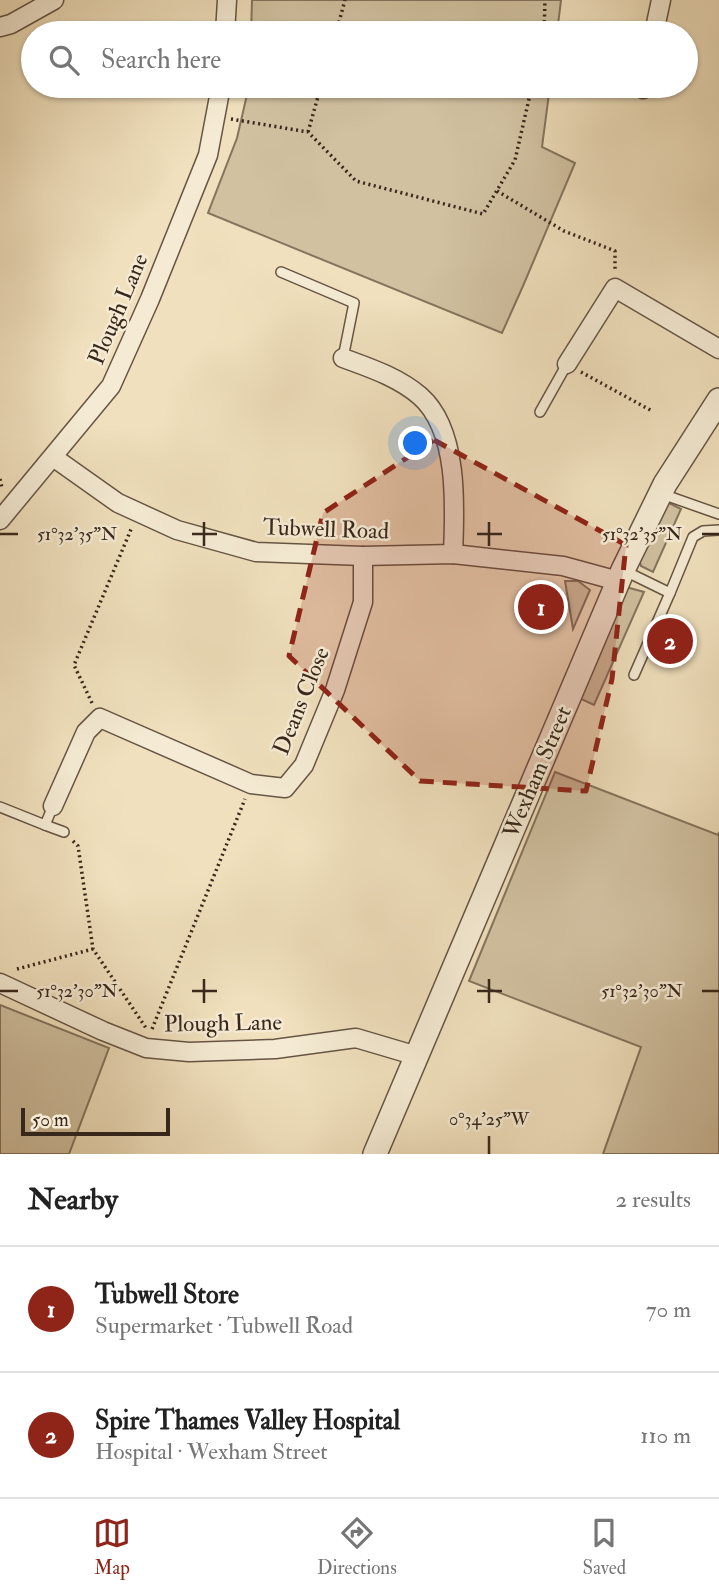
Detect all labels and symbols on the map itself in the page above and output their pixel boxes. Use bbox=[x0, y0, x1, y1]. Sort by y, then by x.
street label: Plough Lane bbox=[82, 249, 155, 369]
your location bbox=[398, 426, 432, 460]
street label: Tubwell Road bbox=[263, 512, 389, 546]
text: 51°32'35"N bbox=[37, 523, 117, 546]
text: 51°32'35"N bbox=[602, 523, 682, 546]
pin: 1 bbox=[518, 581, 564, 633]
pin: 2 bbox=[647, 615, 693, 667]
street label: Deans Close bbox=[266, 643, 336, 759]
street label: Wexham Street bbox=[496, 702, 578, 843]
text: 51°32'30"N bbox=[36, 980, 118, 1003]
text: 51°32'30"N bbox=[601, 980, 683, 1003]
street label: Plough Lane bbox=[164, 1007, 283, 1039]
scale bar bbox=[21, 1105, 170, 1137]
text: 0°34'25"W bbox=[449, 1108, 530, 1131]

